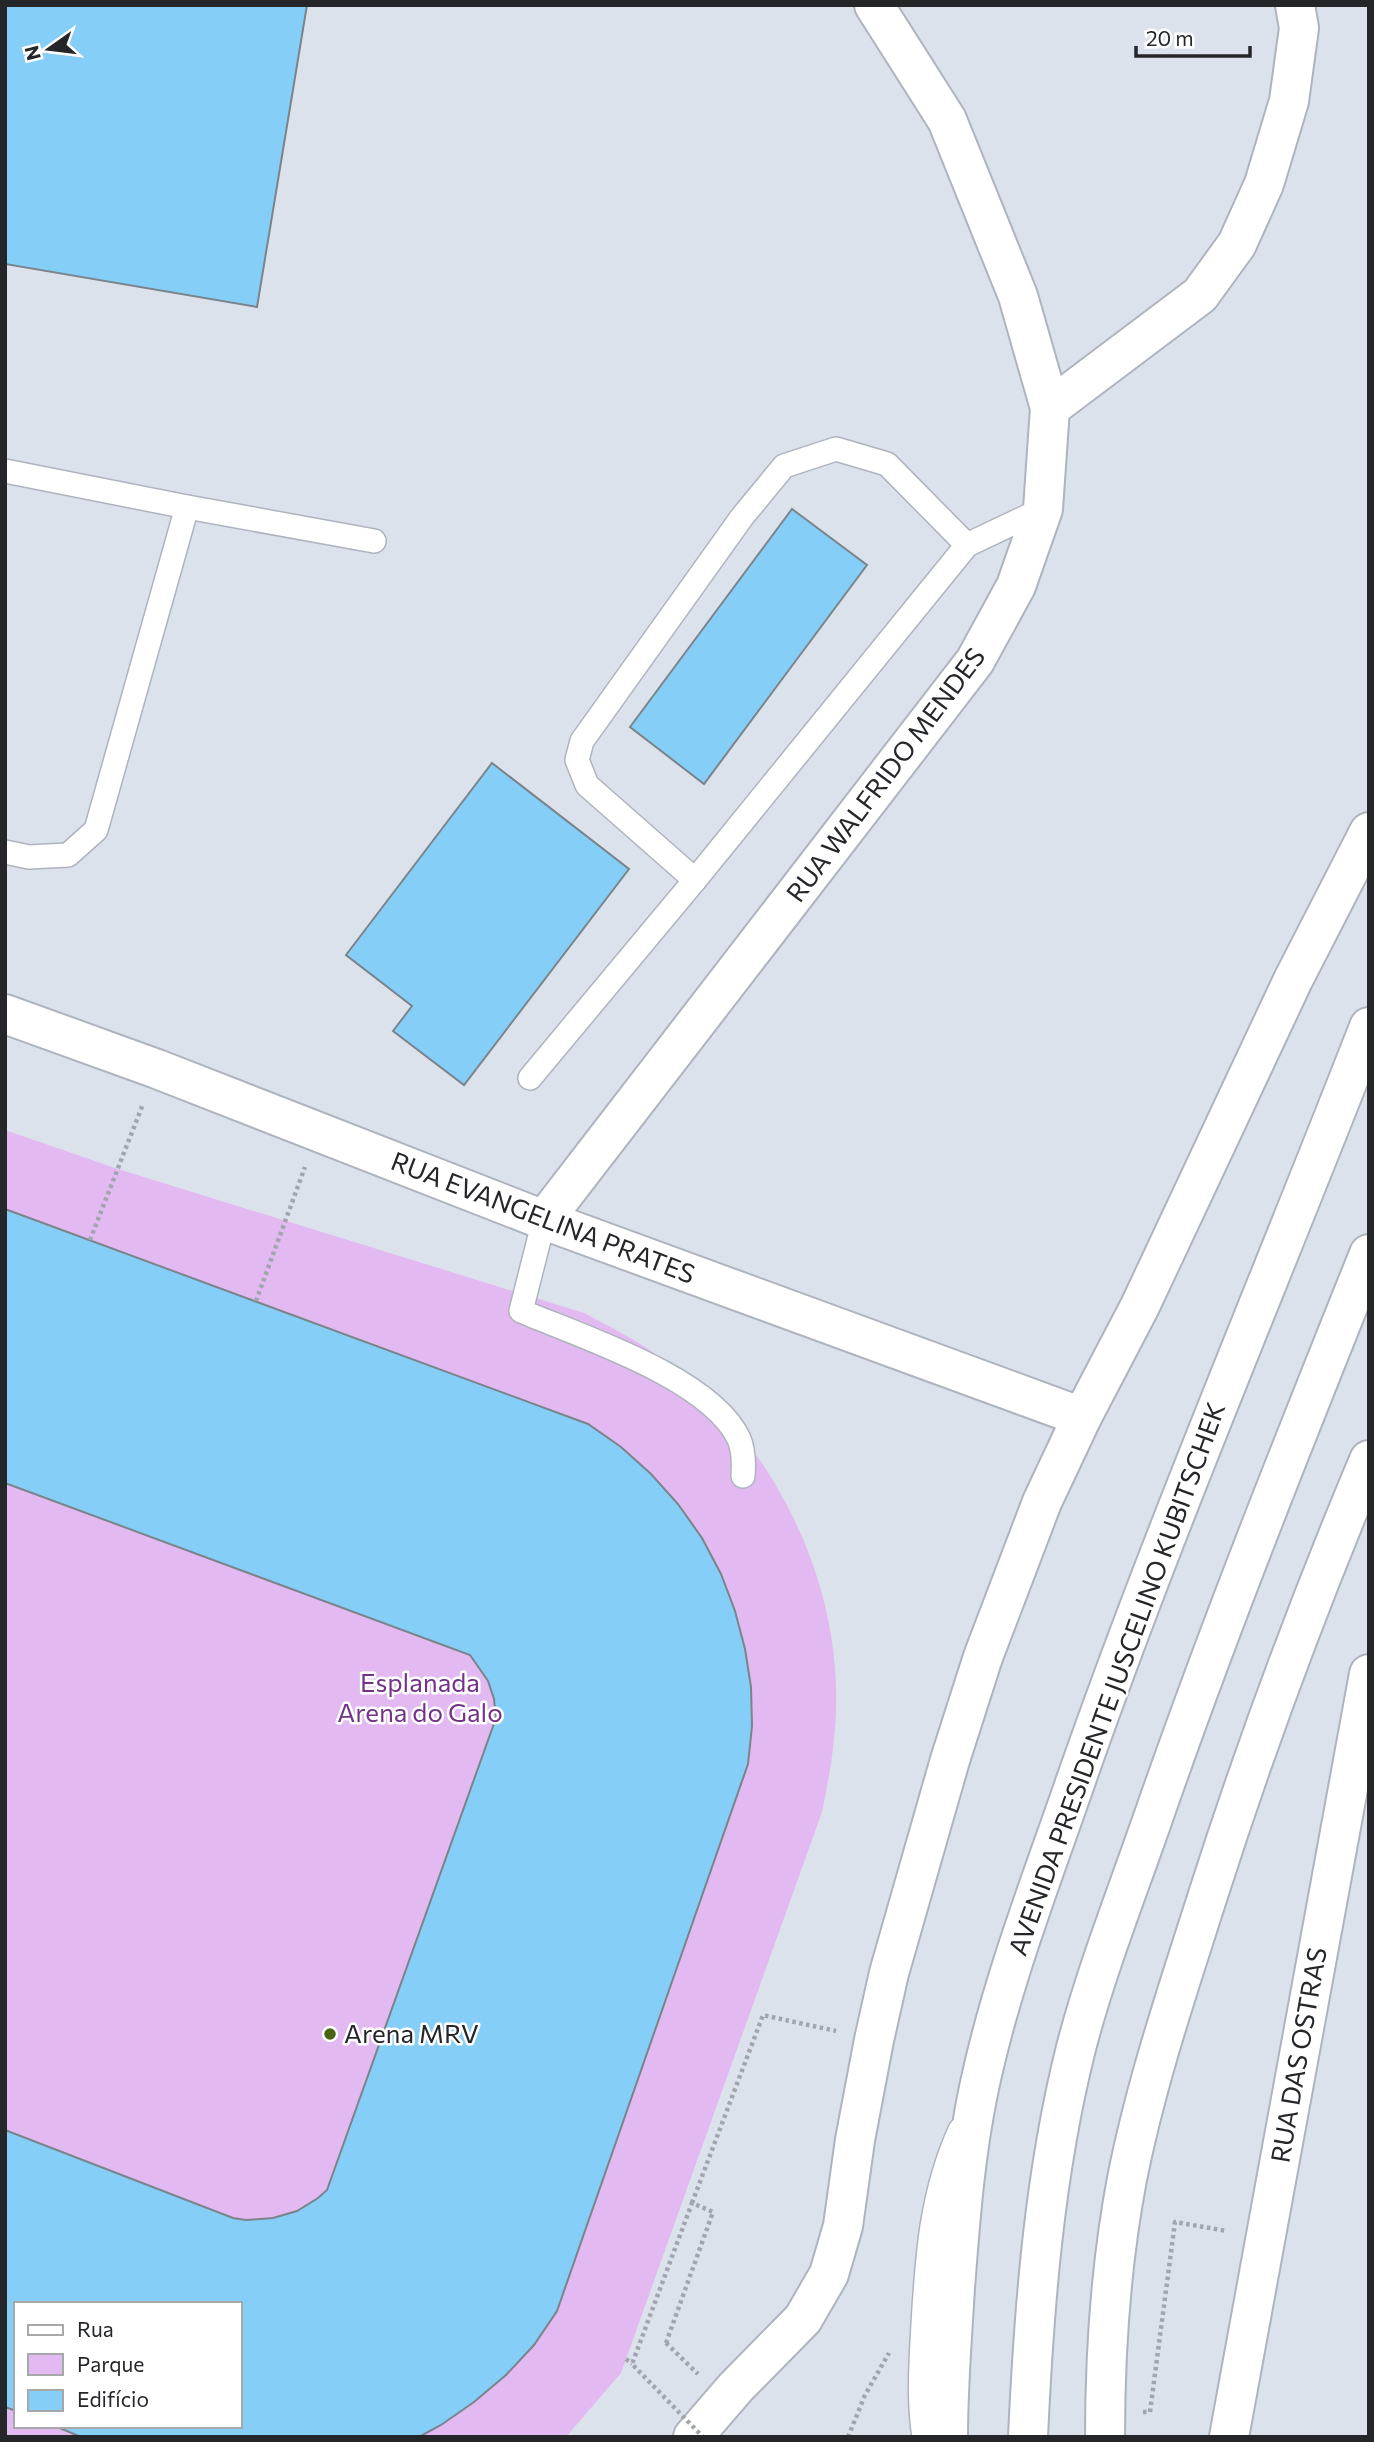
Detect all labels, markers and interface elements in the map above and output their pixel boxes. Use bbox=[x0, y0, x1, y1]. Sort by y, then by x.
north arrow bbox=[14, 14, 84, 84]
scale bar bbox=[1136, 14, 1250, 58]
text: 20 m bbox=[1146, 25, 1194, 50]
text: N bbox=[19, 44, 45, 63]
street label: RUA WALFRIDO MENDES bbox=[779, 641, 991, 907]
street label: RUA EVANGELINA PRATES bbox=[387, 1144, 700, 1289]
street label: AVENIDA PRESIDENTE JUSCELINO KUBITSCHEK bbox=[1001, 1398, 1230, 1959]
park label: Esplanada Arena do Galo bbox=[337, 1666, 503, 1727]
street label: RUA DAS OSTRAS bbox=[1263, 1945, 1332, 2165]
place label: Arena MRV bbox=[344, 2017, 479, 2048]
marker: Arena MRV bbox=[322, 2026, 338, 2042]
legend bbox=[14, 2302, 242, 2428]
text: Rua bbox=[77, 2316, 114, 2341]
text: Parque bbox=[77, 2351, 144, 2376]
text: Edifício bbox=[77, 2386, 149, 2411]

